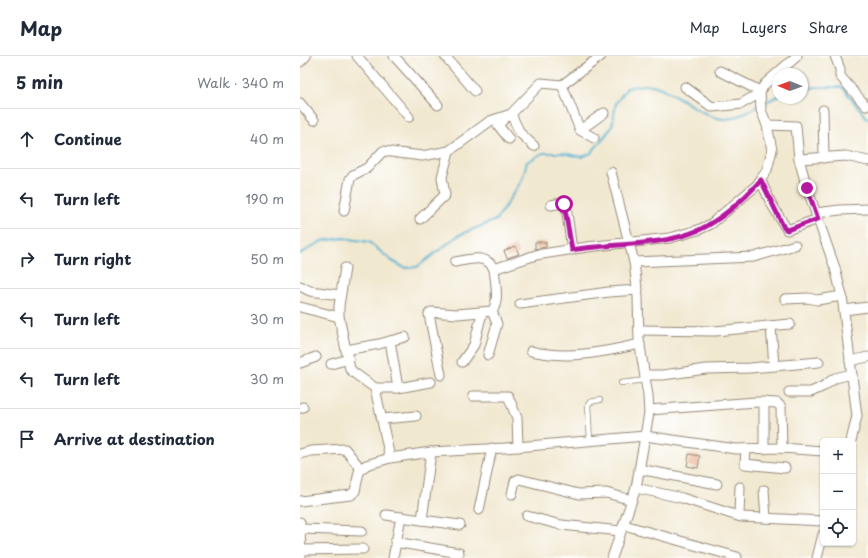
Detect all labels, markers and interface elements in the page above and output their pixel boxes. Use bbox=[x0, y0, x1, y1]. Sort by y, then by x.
text: Map bbox=[20, 14, 62, 42]
text: Map bbox=[690, 17, 720, 38]
text: Layers bbox=[742, 17, 787, 38]
text: Share bbox=[809, 17, 848, 38]
north arrow bbox=[772, 68, 808, 104]
text: 5 min bbox=[16, 69, 63, 95]
text: Walk · 340 m bbox=[197, 73, 284, 92]
text: Continue bbox=[54, 127, 122, 150]
icon: ahead bbox=[16, 128, 38, 150]
text: 40 m bbox=[250, 129, 284, 148]
route end bbox=[798, 179, 816, 197]
text: Turn left bbox=[54, 187, 120, 210]
icon: left bbox=[16, 188, 38, 210]
text: 190 m bbox=[245, 189, 284, 208]
route start bbox=[555, 195, 573, 213]
text: Turn right bbox=[54, 247, 131, 270]
icon: right bbox=[16, 248, 38, 270]
text: 50 m bbox=[250, 249, 284, 268]
text: Turn left bbox=[54, 307, 120, 330]
icon: left bbox=[16, 308, 38, 330]
text: 30 m bbox=[250, 309, 284, 328]
text: Turn left bbox=[54, 367, 120, 390]
icon: left bbox=[16, 368, 38, 390]
text: 30 m bbox=[250, 369, 284, 388]
text: Arrive at destination bbox=[54, 427, 215, 450]
icon: arrive bbox=[16, 428, 38, 450]
map controls bbox=[820, 438, 856, 546]
button: + bbox=[820, 438, 856, 474]
button: − bbox=[820, 474, 856, 510]
button: locate bbox=[820, 510, 856, 546]

